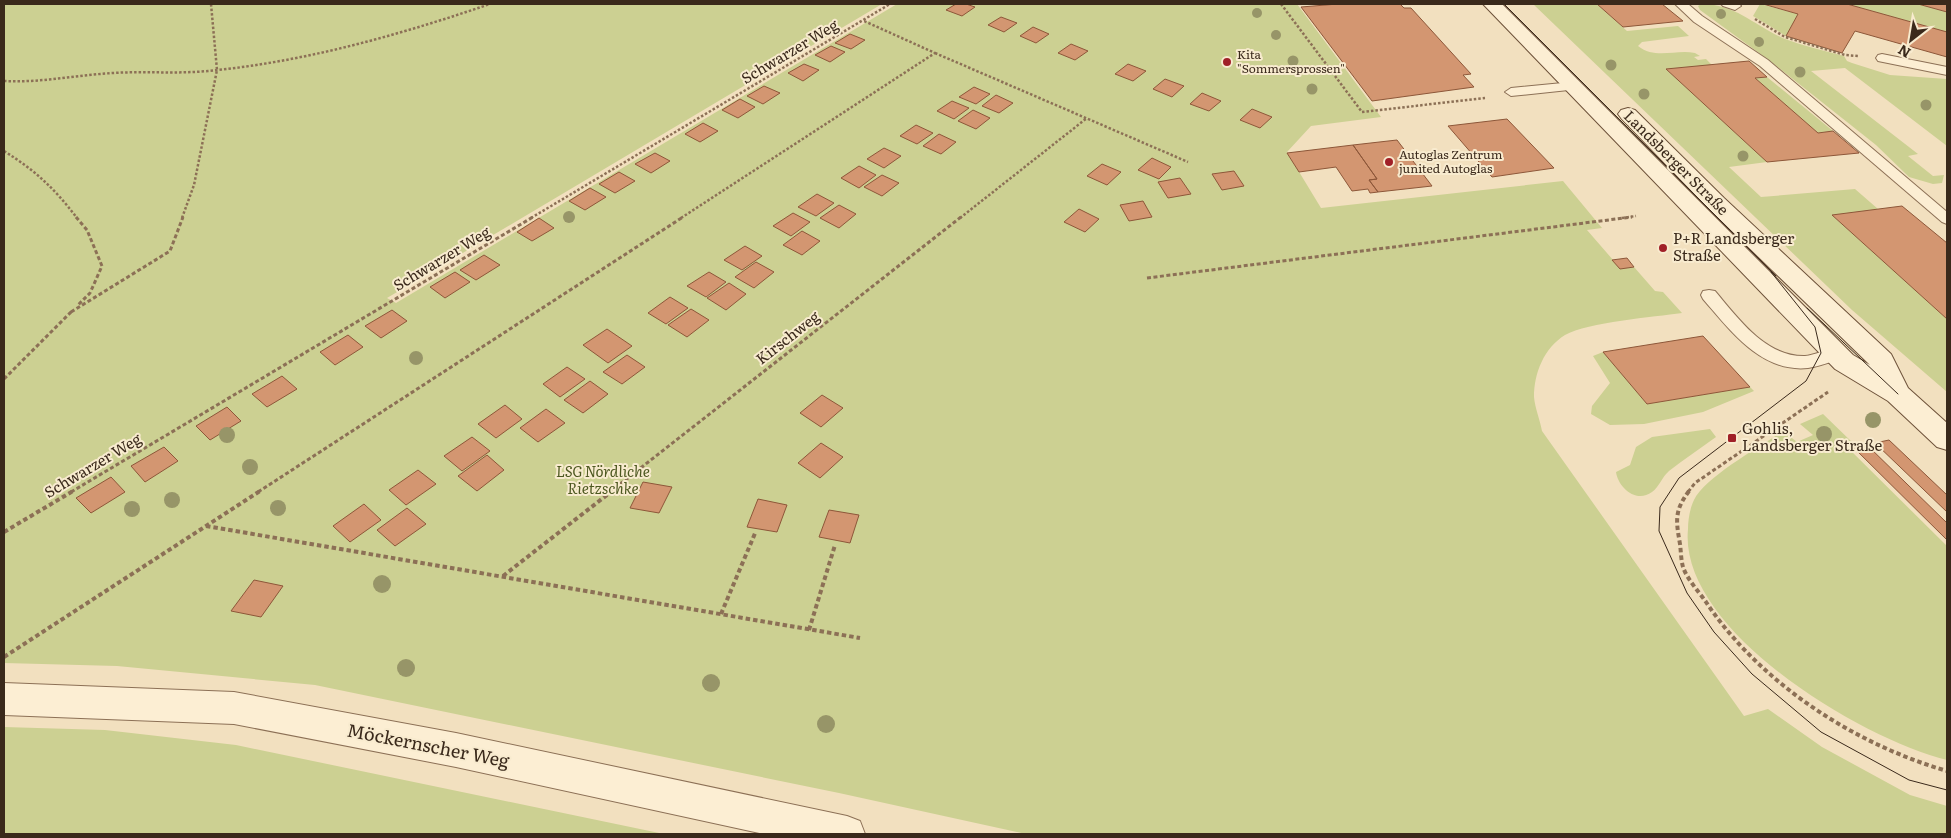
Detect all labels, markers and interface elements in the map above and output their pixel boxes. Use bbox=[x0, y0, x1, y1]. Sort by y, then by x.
street label: Schwarzer Weg bbox=[736, 12, 843, 89]
north arrow bbox=[1886, 15, 1936, 65]
text: N bbox=[1893, 40, 1914, 64]
place label: Kita "Sommersprossen" bbox=[1237, 45, 1345, 77]
marker: Kita "Sommersprossen" bbox=[1221, 56, 1233, 68]
street label: Landsberger Straße bbox=[1619, 104, 1735, 220]
place label: Autoglas Zentrum junited Autoglas bbox=[1399, 145, 1503, 177]
marker: Autoglas Zentrum junited Autoglas bbox=[1383, 156, 1395, 168]
street label: Schwarzer Weg bbox=[388, 219, 495, 296]
place label: P+R Landsberger Straße bbox=[1673, 226, 1794, 266]
marker: P+R Landsberger Straße bbox=[1657, 242, 1669, 254]
street label: Kirschweg bbox=[750, 304, 825, 369]
place label: Gohlis, Landsberger Straße bbox=[1742, 416, 1883, 456]
street label: Schwarzer Weg bbox=[39, 426, 146, 503]
marker: Gohlis, Landsberger Straße bbox=[1726, 432, 1738, 444]
park label: LSG Nördliche Rietzschke bbox=[556, 459, 650, 499]
street label: Möckernscher Weg bbox=[345, 716, 513, 774]

